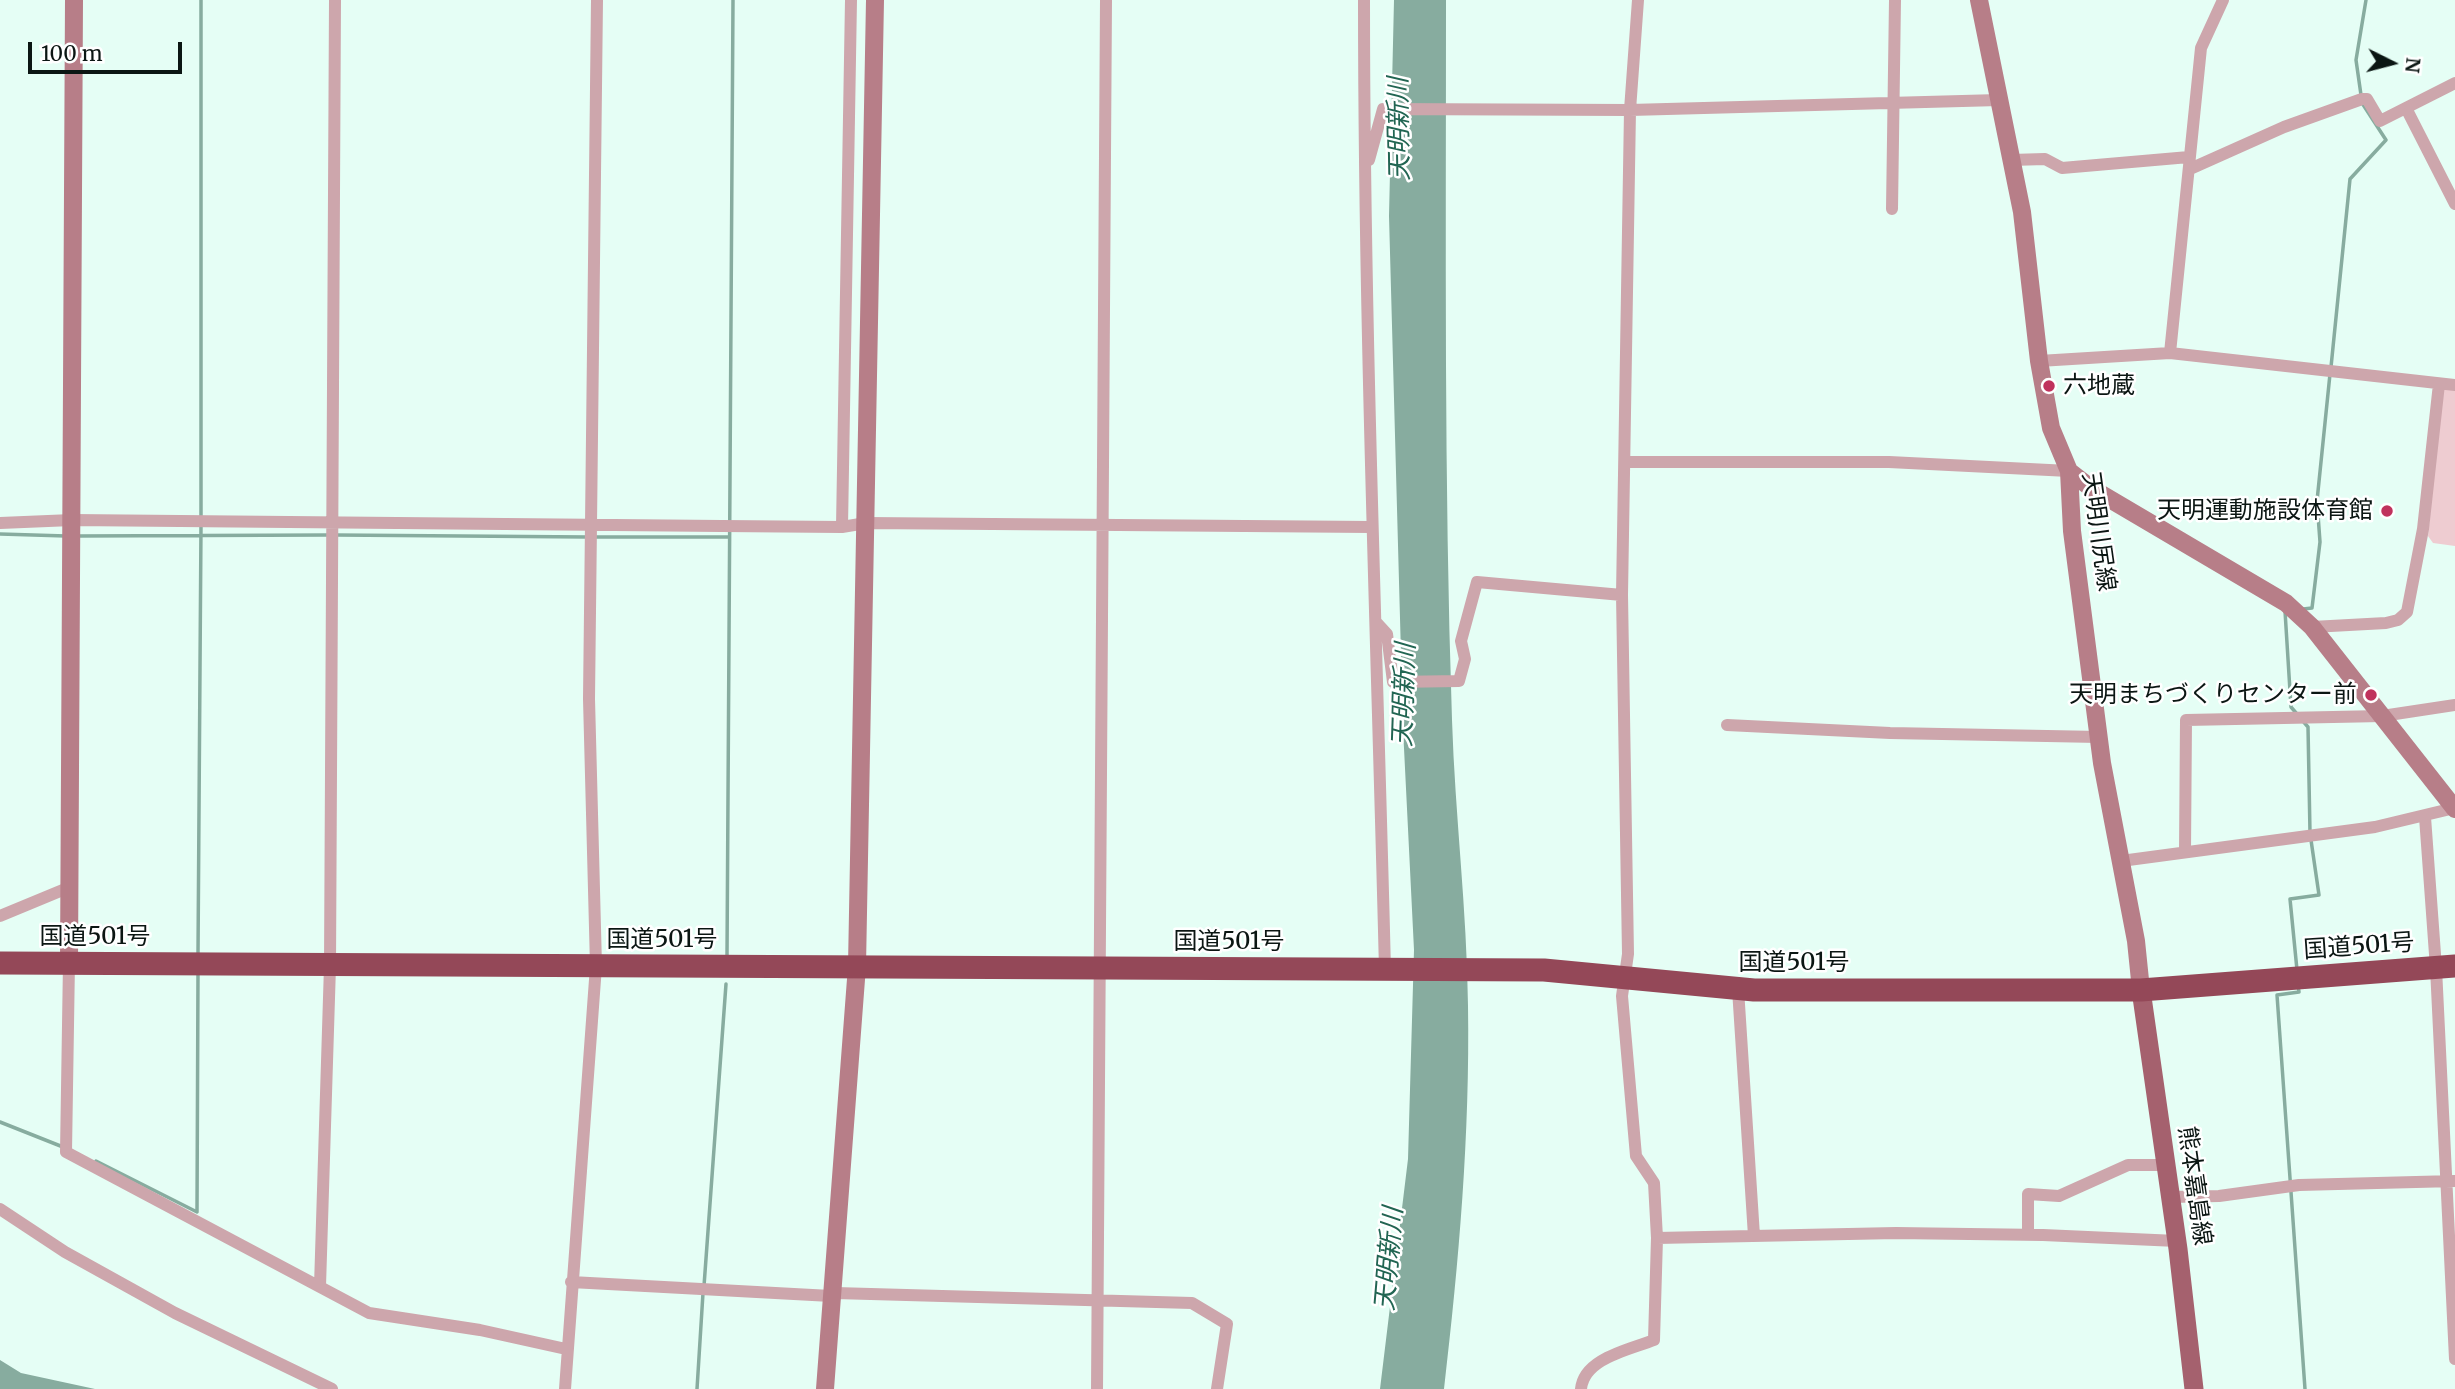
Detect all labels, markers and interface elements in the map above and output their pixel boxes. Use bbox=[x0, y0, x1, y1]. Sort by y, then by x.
scale bar bbox=[32, 28, 186, 72]
north arrow bbox=[2357, 28, 2427, 98]
text: 100 m bbox=[41, 40, 103, 67]
text: N bbox=[2400, 56, 2426, 74]
water label: 天明新川 bbox=[1383, 77, 1417, 181]
place label: 六地蔵 bbox=[2063, 372, 2135, 400]
marker: 六地蔵 bbox=[2041, 378, 2057, 394]
street label: 天明川尻線 bbox=[2075, 471, 2121, 593]
place label: 天明運動施設体育館 bbox=[2157, 497, 2373, 525]
marker: 天明運動施設体育館 bbox=[2379, 503, 2395, 519]
water label: 天明新川 bbox=[1388, 642, 1422, 748]
place label: 天明まちづくりセンター前 bbox=[2069, 681, 2357, 709]
marker: 天明まちづくりセンター前 bbox=[2363, 687, 2379, 703]
street label: 国道501号 bbox=[39, 923, 151, 951]
street label: 国道501号 bbox=[606, 926, 718, 954]
street label: 国道501号 bbox=[1173, 928, 1285, 956]
street label: 国道501号 bbox=[2303, 929, 2415, 965]
street label: 国道501号 bbox=[1738, 949, 1850, 977]
street label: 熊本嘉島線 bbox=[2171, 1125, 2217, 1247]
water label: 天明新川 bbox=[1370, 1206, 1410, 1312]

